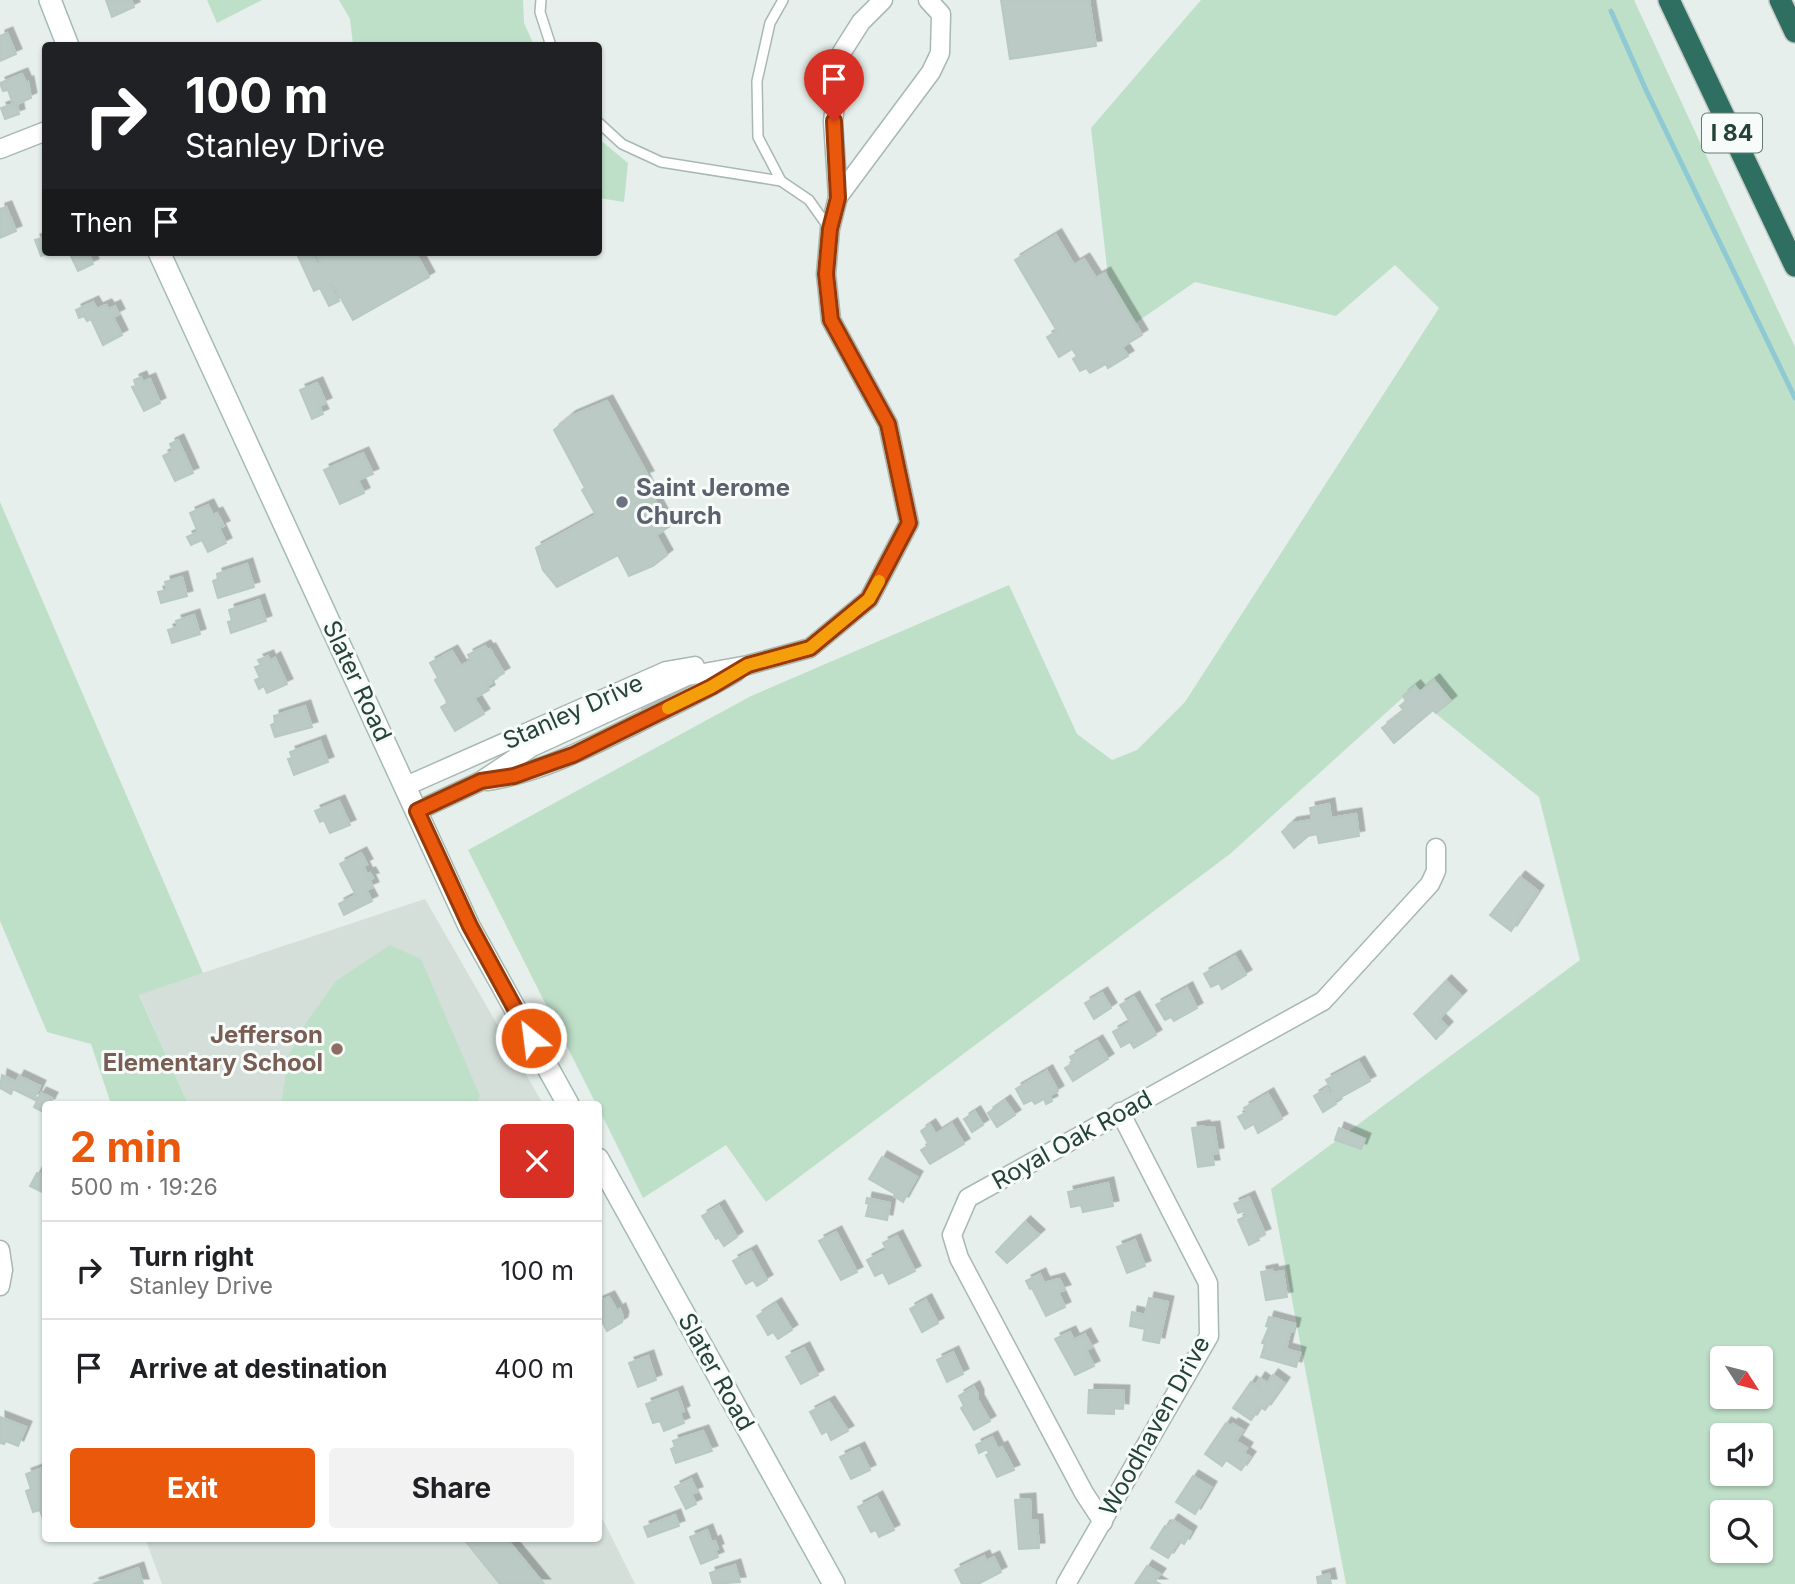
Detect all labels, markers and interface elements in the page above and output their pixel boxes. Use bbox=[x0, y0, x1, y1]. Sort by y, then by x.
pin bbox=[804, 49, 864, 121]
icon: arrive bbox=[815, 60, 853, 98]
text: 100 m bbox=[185, 66, 329, 125]
icon: right bbox=[70, 70, 161, 161]
road number: I 84 bbox=[1702, 114, 1762, 152]
text: Stanley Drive bbox=[185, 126, 385, 165]
icon: arrive bbox=[147, 203, 185, 241]
text: Then bbox=[70, 207, 133, 238]
place label: Saint Jerome Church bbox=[636, 473, 790, 530]
marker: Saint Jerome Church bbox=[614, 494, 630, 510]
street label: Slater Road bbox=[317, 616, 398, 746]
street label: Stanley Drive bbox=[498, 668, 647, 755]
position arrow bbox=[494, 1001, 568, 1075]
place label: Jefferson Elementary School bbox=[103, 1020, 323, 1077]
marker: Jefferson Elementary School bbox=[329, 1041, 345, 1057]
street label: Royal Oak Road bbox=[987, 1084, 1157, 1195]
text: 2 min bbox=[70, 1121, 182, 1172]
button: close bbox=[500, 1124, 574, 1198]
text: 500 m · 19:26 bbox=[70, 1173, 218, 1201]
text: Turn right bbox=[129, 1241, 254, 1272]
icon: right bbox=[70, 1251, 108, 1289]
text: 100 m bbox=[501, 1255, 574, 1286]
text: Stanley Drive bbox=[129, 1272, 273, 1300]
street label: Slater Road bbox=[672, 1308, 761, 1436]
street label: Woodhaven Drive bbox=[1093, 1331, 1216, 1521]
north arrow bbox=[1710, 1346, 1773, 1409]
map controls bbox=[1710, 1346, 1773, 1563]
icon: arrive bbox=[70, 1349, 108, 1387]
text: Arrive at destination bbox=[129, 1353, 388, 1384]
text: 400 m bbox=[494, 1353, 574, 1384]
button: sound bbox=[1710, 1423, 1773, 1486]
button: Exit bbox=[70, 1448, 315, 1528]
button: Share bbox=[329, 1448, 574, 1528]
button: search bbox=[1710, 1500, 1773, 1563]

